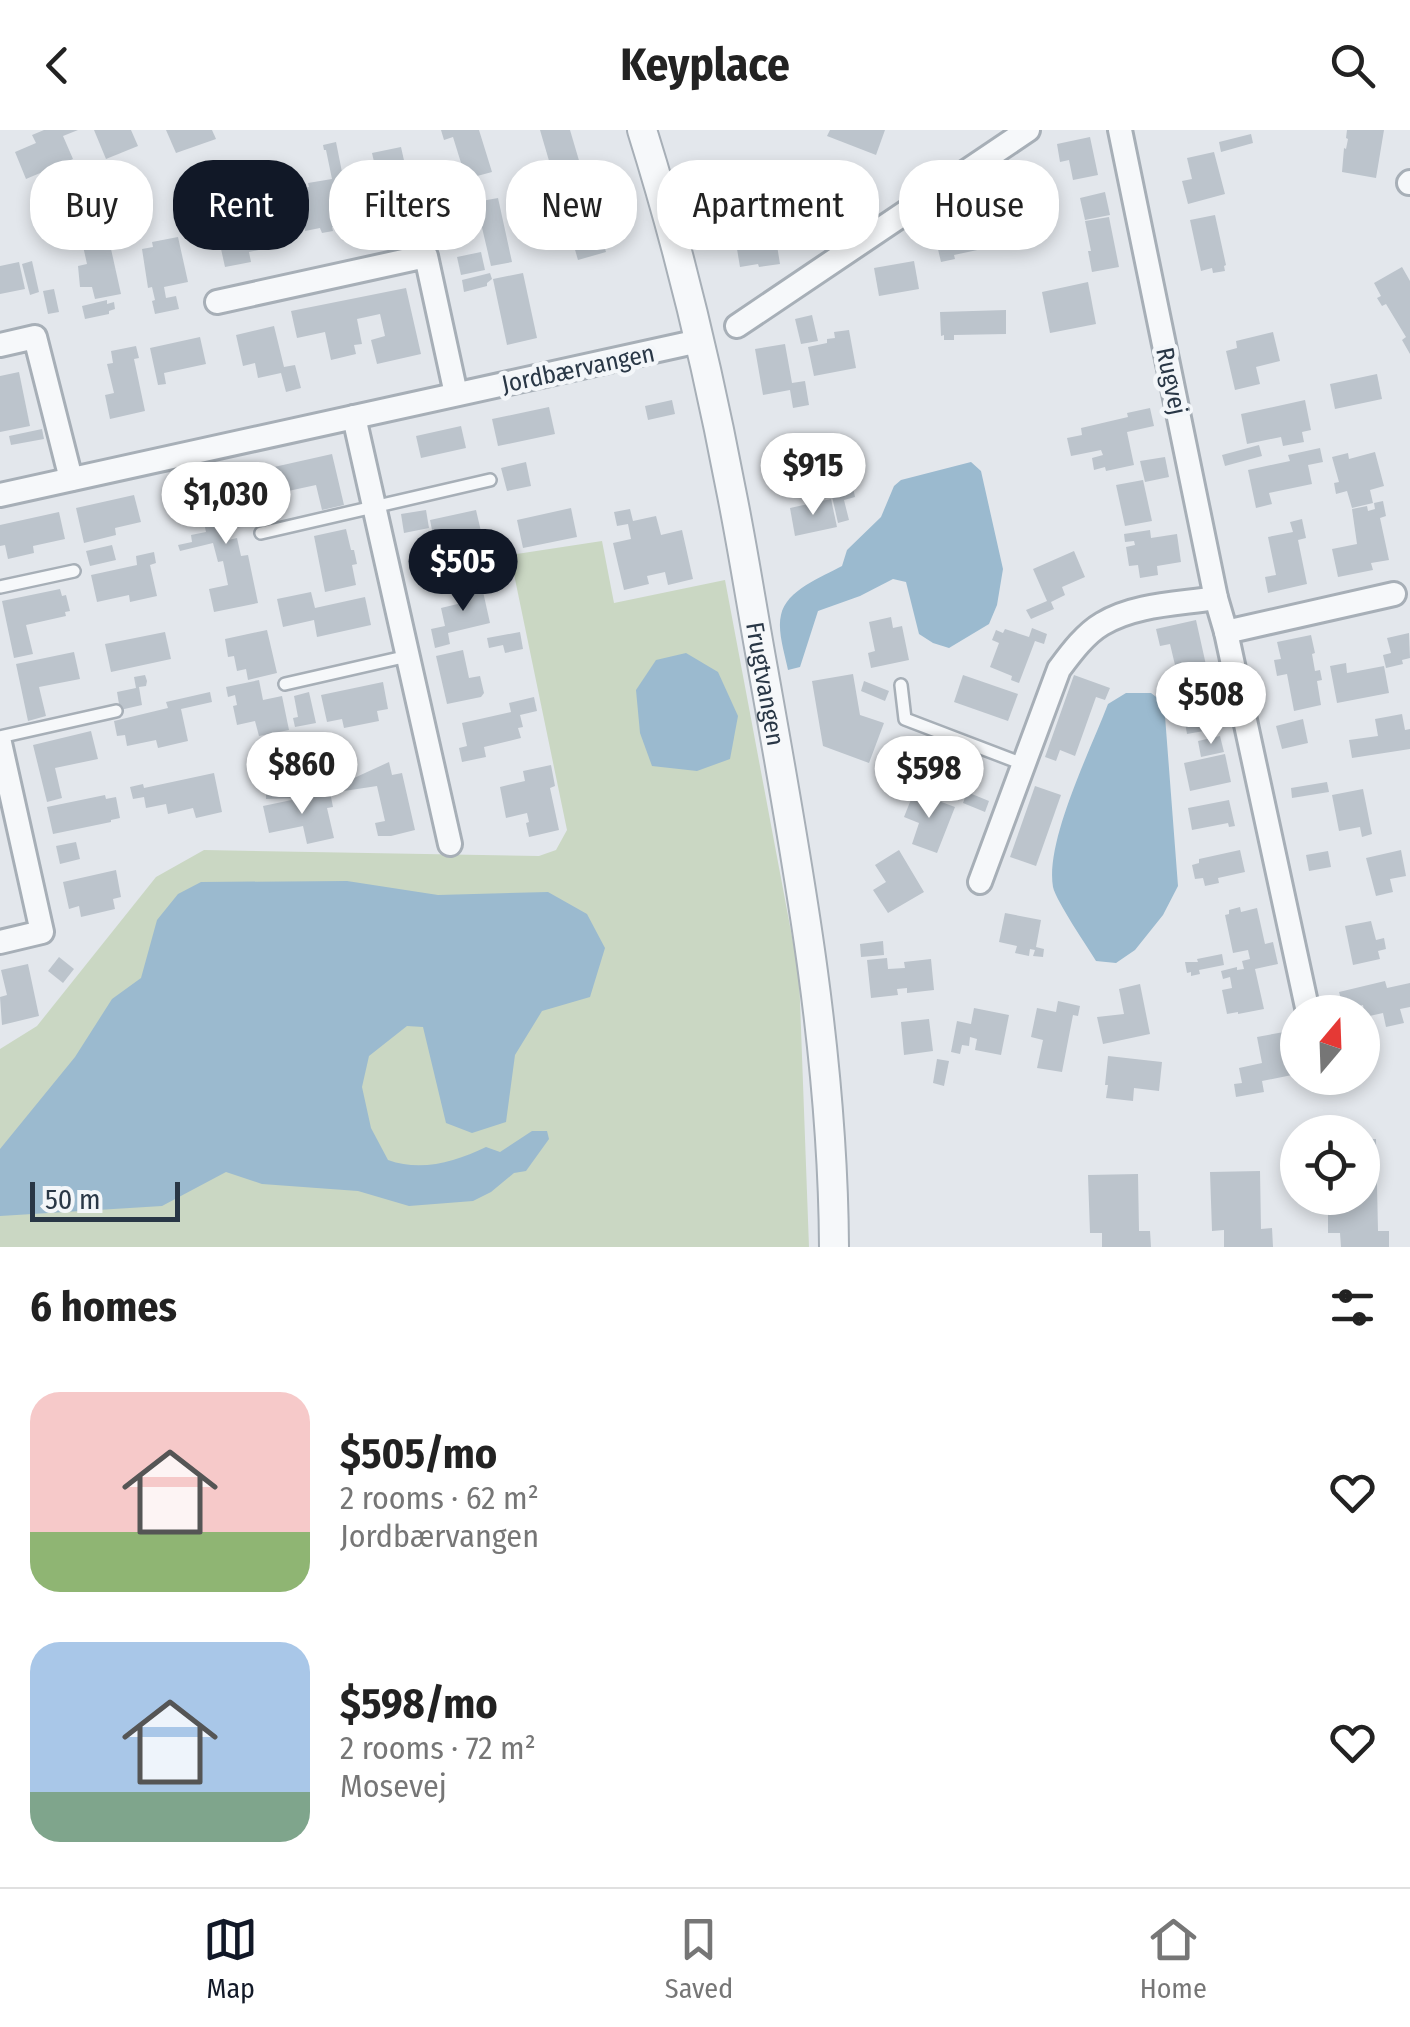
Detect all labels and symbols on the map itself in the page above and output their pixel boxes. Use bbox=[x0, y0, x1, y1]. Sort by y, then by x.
street label: Jordbærvangen bbox=[499, 338, 657, 400]
street label: Rugvej bbox=[1149, 345, 1193, 418]
pin: $915 bbox=[754, 433, 872, 518]
pin: $1,030 bbox=[145, 462, 307, 547]
pin: $505 bbox=[404, 529, 522, 614]
street label: Frugtvangen bbox=[739, 620, 790, 748]
pin: $508 bbox=[1152, 662, 1270, 747]
pin: $860 bbox=[243, 732, 361, 817]
pin: $598 bbox=[870, 736, 988, 821]
north arrow bbox=[1280, 995, 1380, 1095]
scale bar bbox=[30, 1177, 180, 1222]

